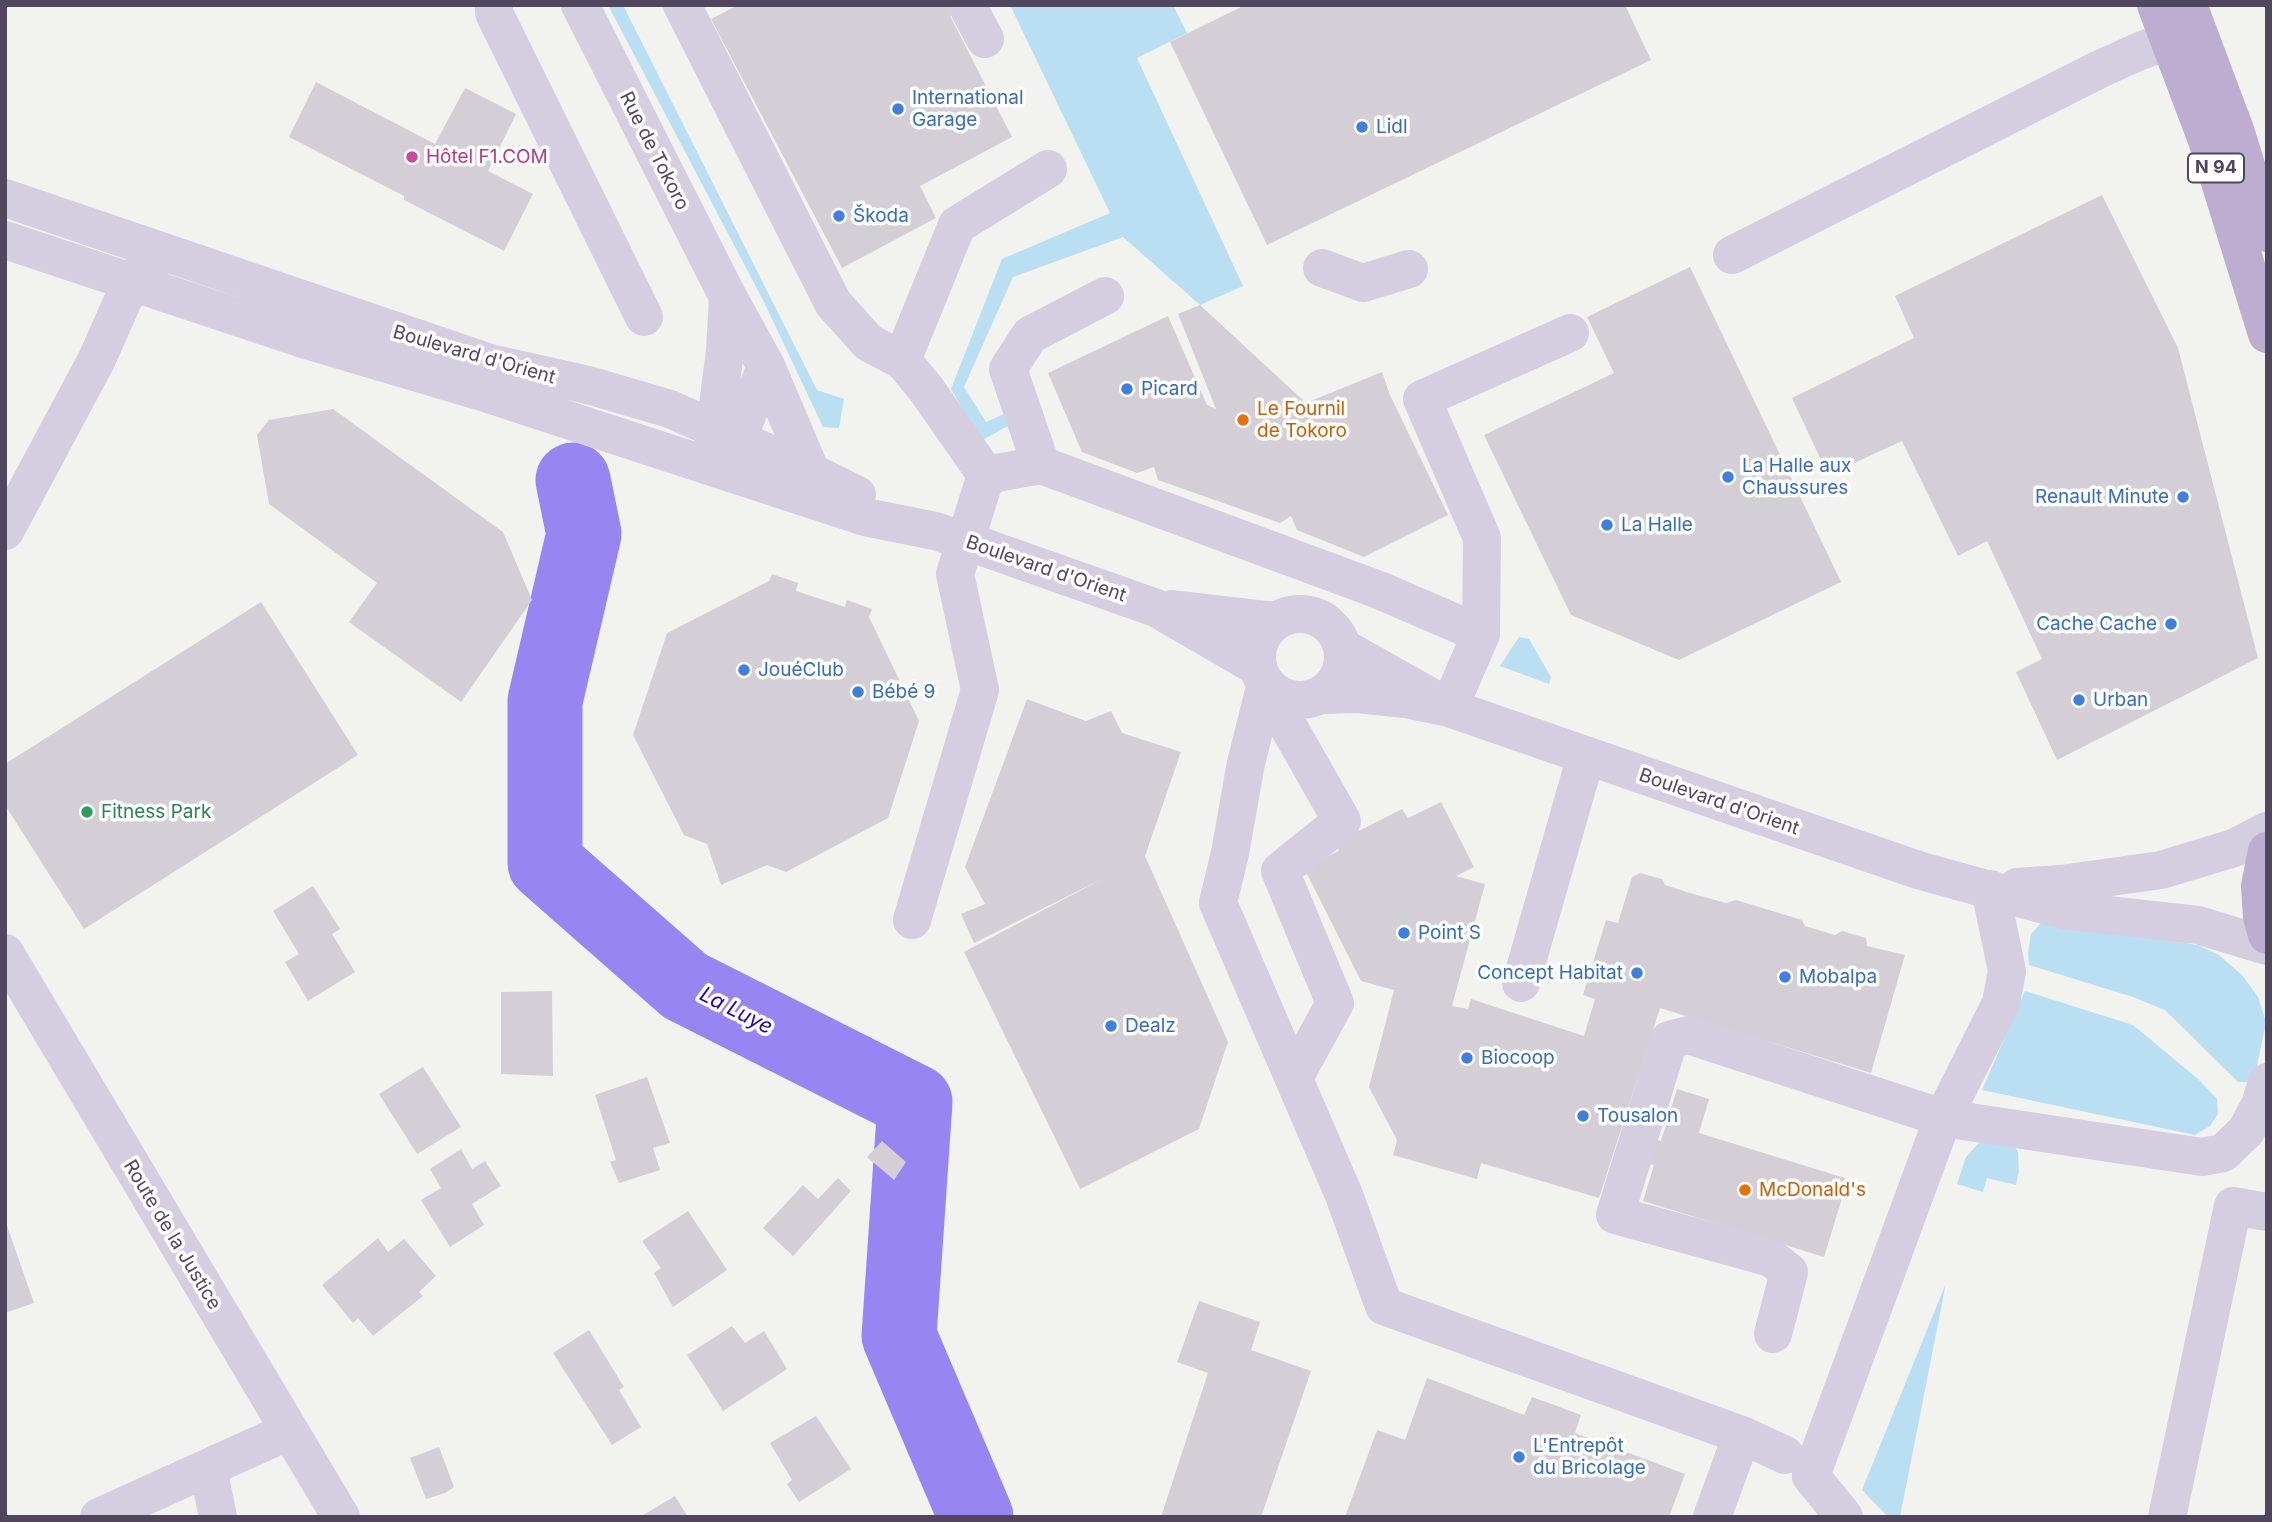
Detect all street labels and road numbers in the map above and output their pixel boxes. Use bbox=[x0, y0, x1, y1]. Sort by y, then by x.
street label: Rue de Tokoro bbox=[614, 88, 694, 214]
road number: N 94 bbox=[2188, 154, 2244, 182]
street label: Boulevard d'Orient bbox=[390, 321, 558, 389]
street label: Boulevard d'Orient bbox=[963, 531, 1129, 607]
street label: Boulevard d'Orient bbox=[1636, 764, 1802, 840]
street label: Route de la Justice bbox=[118, 1156, 226, 1314]

